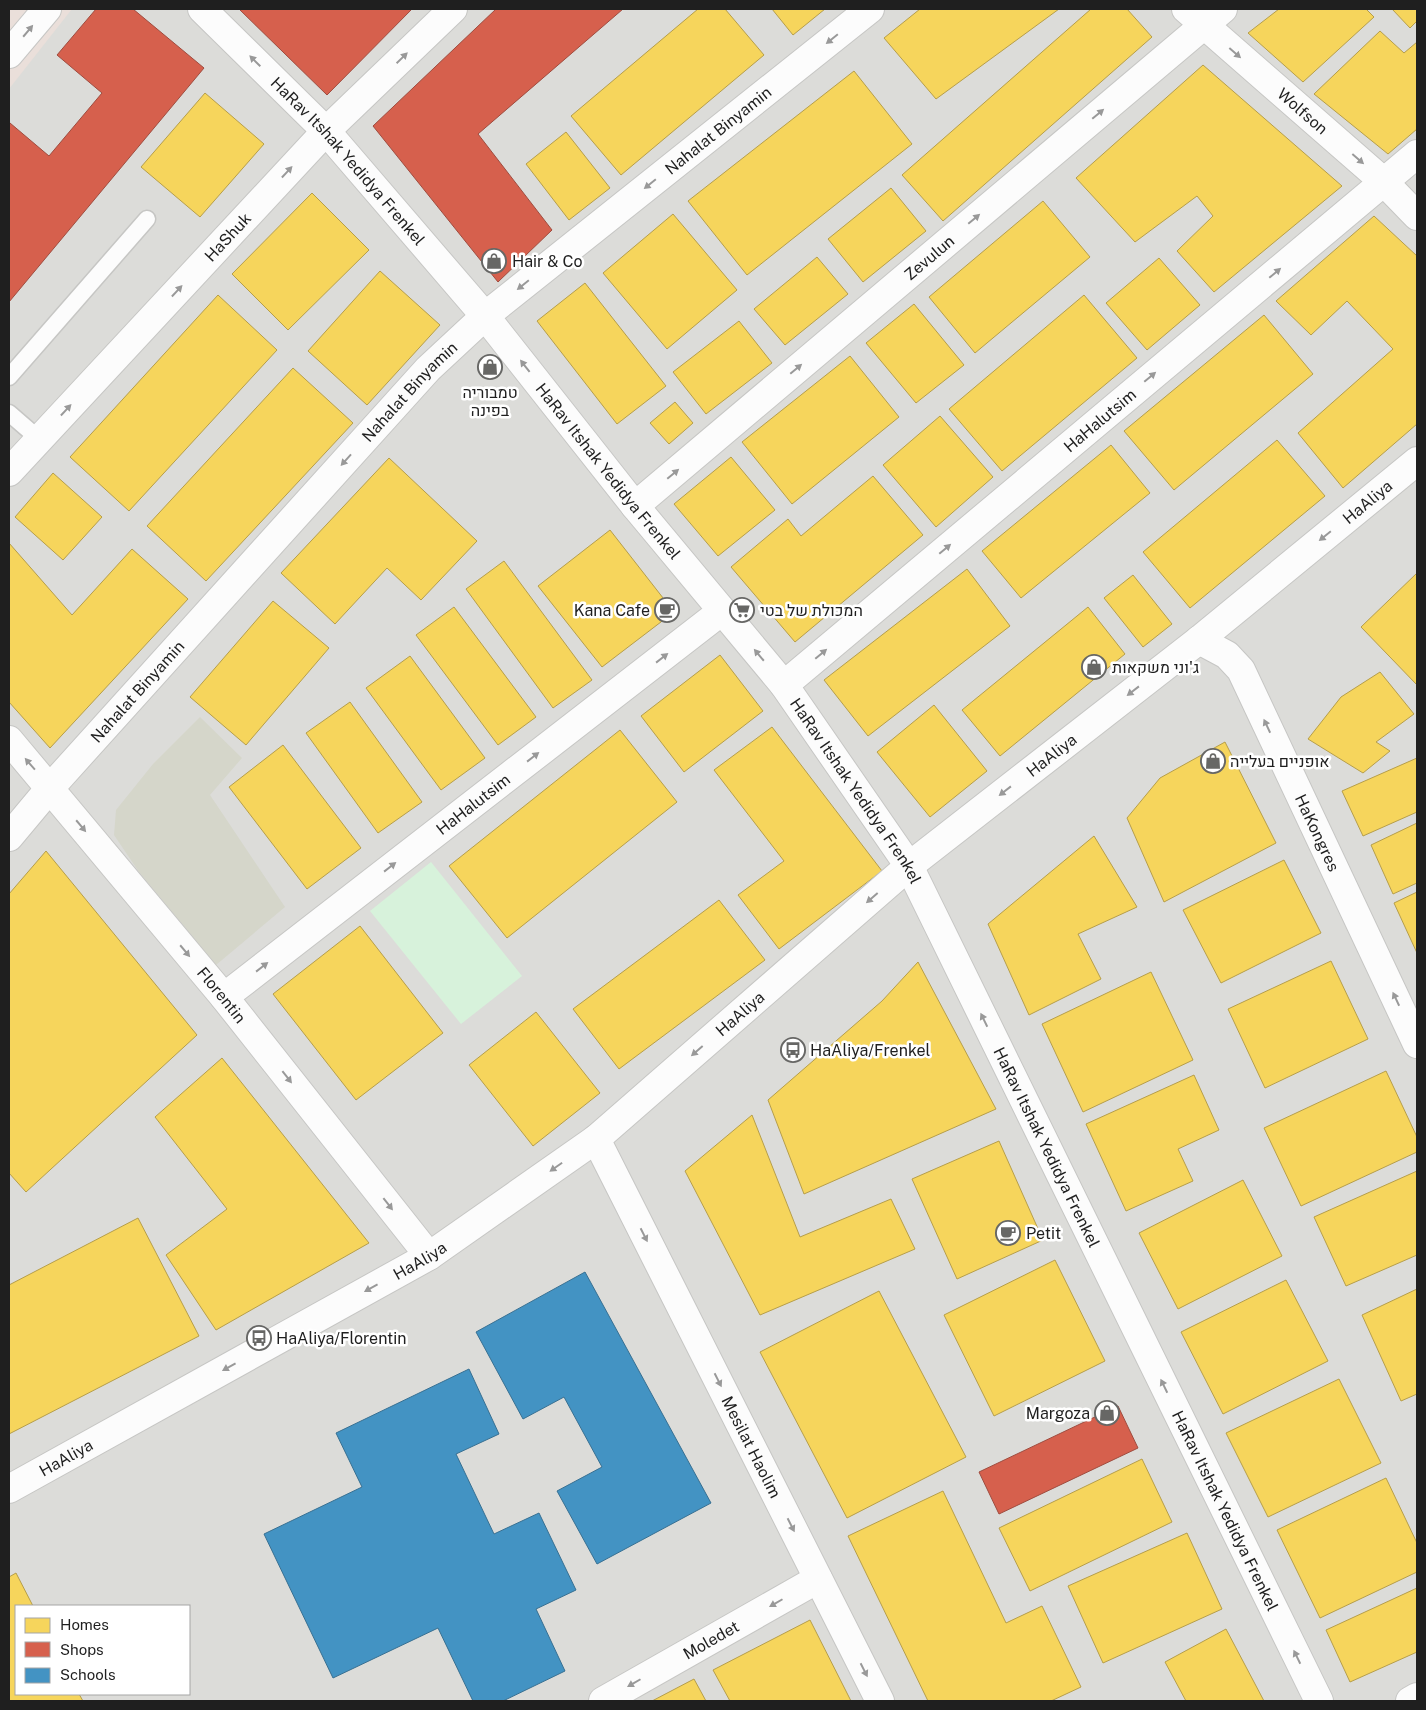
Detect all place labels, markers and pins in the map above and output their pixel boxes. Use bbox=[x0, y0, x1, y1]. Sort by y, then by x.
shop icon: Hair & Co bbox=[481, 248, 507, 274]
place label: Hair & Co bbox=[512, 252, 583, 271]
shop icon: טמבוריה בפינה bbox=[477, 354, 503, 380]
place label: טמבוריה בפינה bbox=[462, 383, 518, 420]
cafe icon: Kana Cafe bbox=[654, 597, 680, 623]
supermarket icon: המכולת של בטי bbox=[729, 597, 755, 623]
place label: Kana Cafe bbox=[574, 601, 650, 620]
place label: המכולת של בטי bbox=[760, 601, 863, 620]
shop icon: ג'וני משקאות bbox=[1081, 654, 1107, 680]
place label: ג'וני משקאות bbox=[1112, 658, 1199, 677]
shop icon: אופניים בעלייה bbox=[1200, 748, 1226, 774]
place label: אופניים בעלייה bbox=[1230, 752, 1330, 771]
bus stop icon: HaAliya/Frenkel bbox=[780, 1037, 806, 1063]
place label: HaAliya/Frenkel bbox=[810, 1041, 931, 1060]
cafe icon: Petit bbox=[995, 1220, 1021, 1246]
place label: Petit bbox=[1026, 1224, 1061, 1243]
bus stop icon: HaAliya/Florentin bbox=[246, 1325, 272, 1351]
place label: HaAliya/Florentin bbox=[276, 1329, 407, 1348]
shop icon: Margoza bbox=[1094, 1400, 1120, 1426]
place label: Margoza bbox=[1026, 1404, 1090, 1423]

